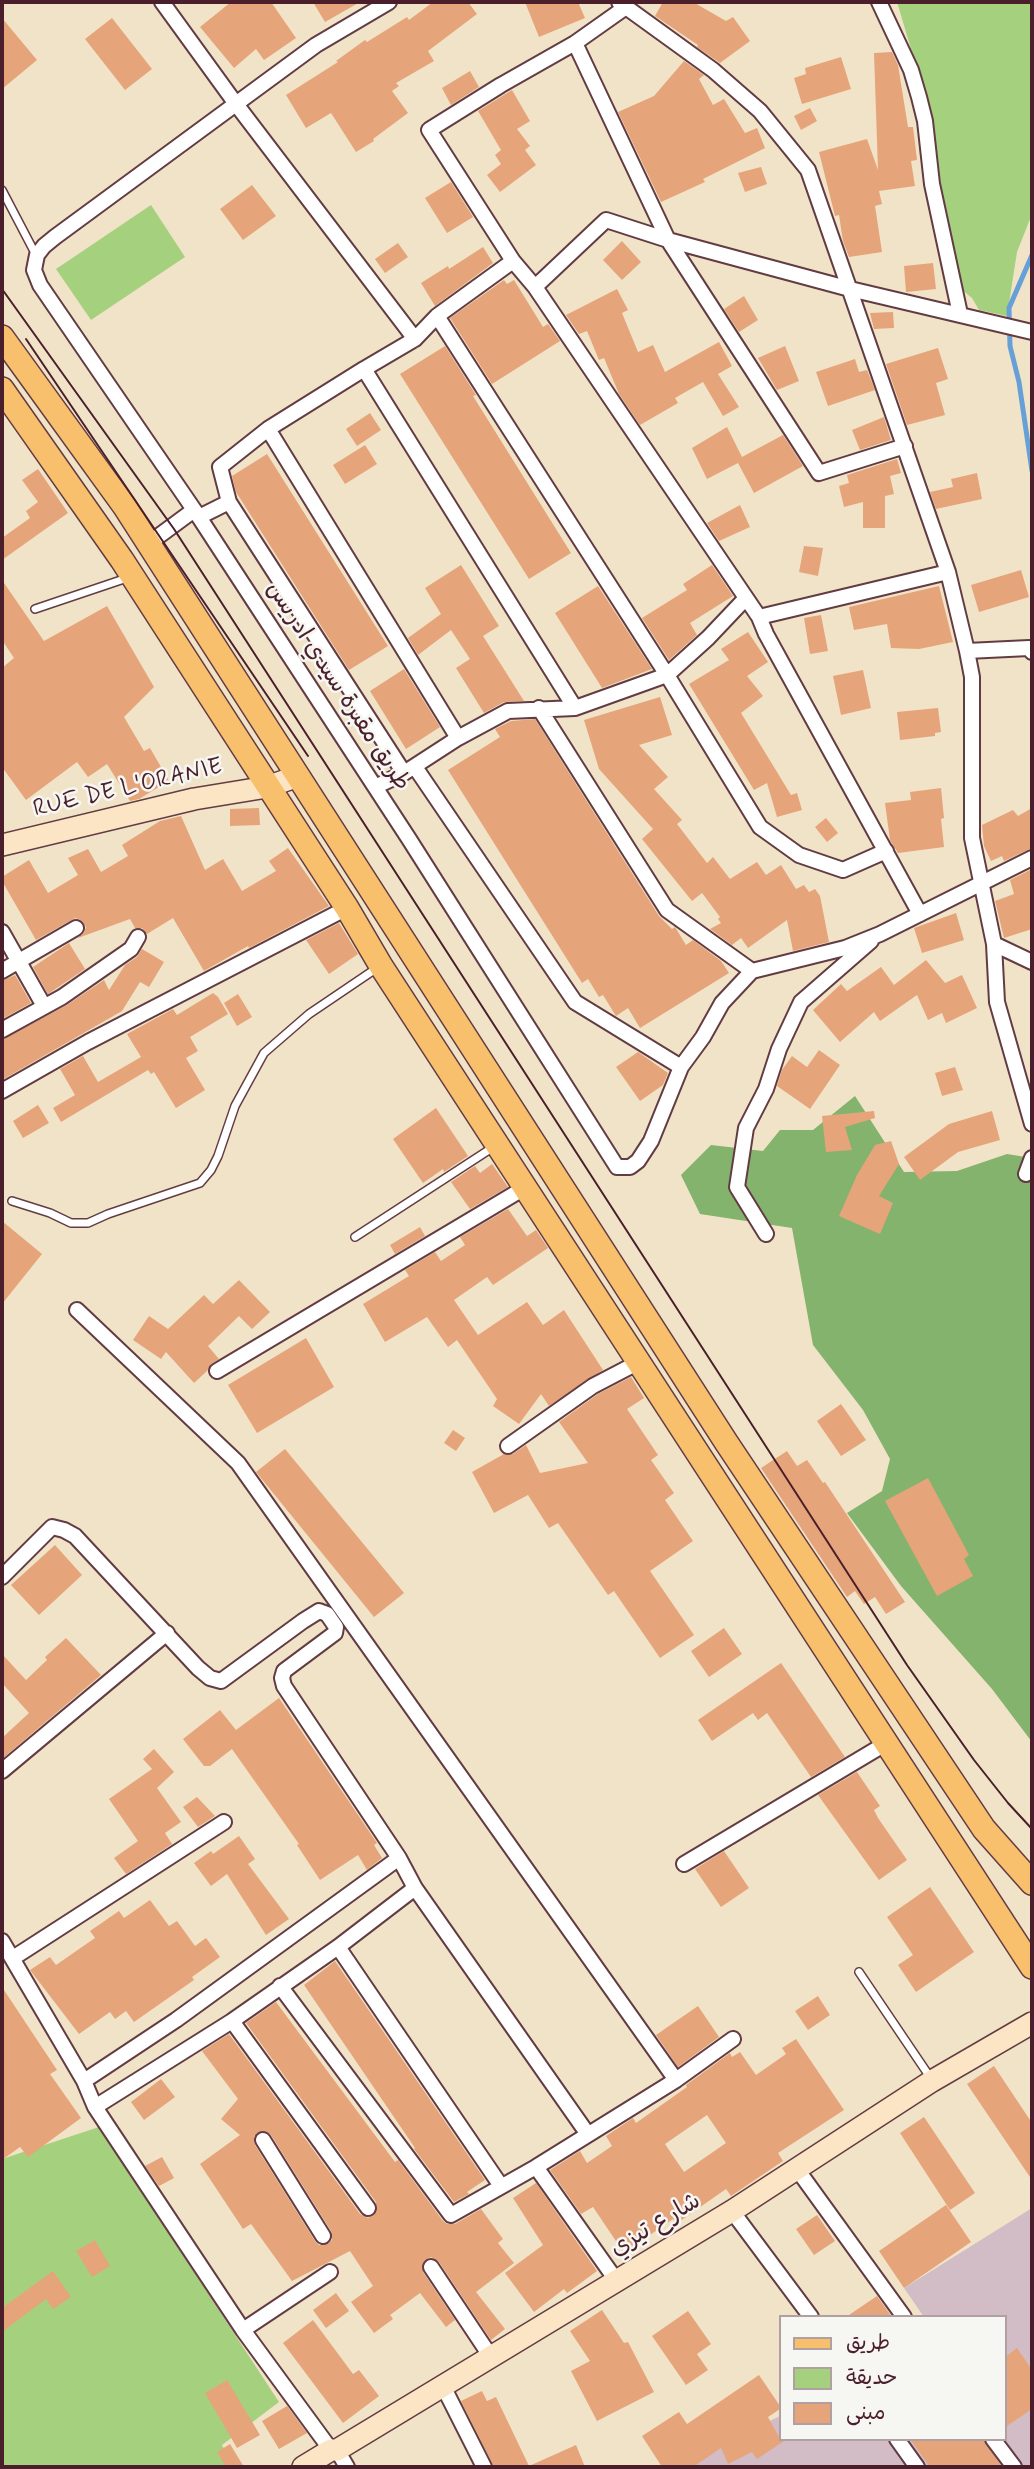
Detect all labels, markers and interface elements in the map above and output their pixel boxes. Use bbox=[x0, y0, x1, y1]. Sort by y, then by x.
street label: طريق مقبرة سيدي ادريس bbox=[259, 577, 415, 797]
street label: RUE DE L'ORANIE bbox=[31, 753, 225, 825]
street label: شارع تيزي bbox=[605, 2188, 707, 2264]
legend bbox=[778, 2315, 1006, 2441]
text: طريق bbox=[846, 2329, 890, 2357]
text: حديقة bbox=[846, 2364, 897, 2392]
text: مبنى bbox=[846, 2399, 885, 2427]

